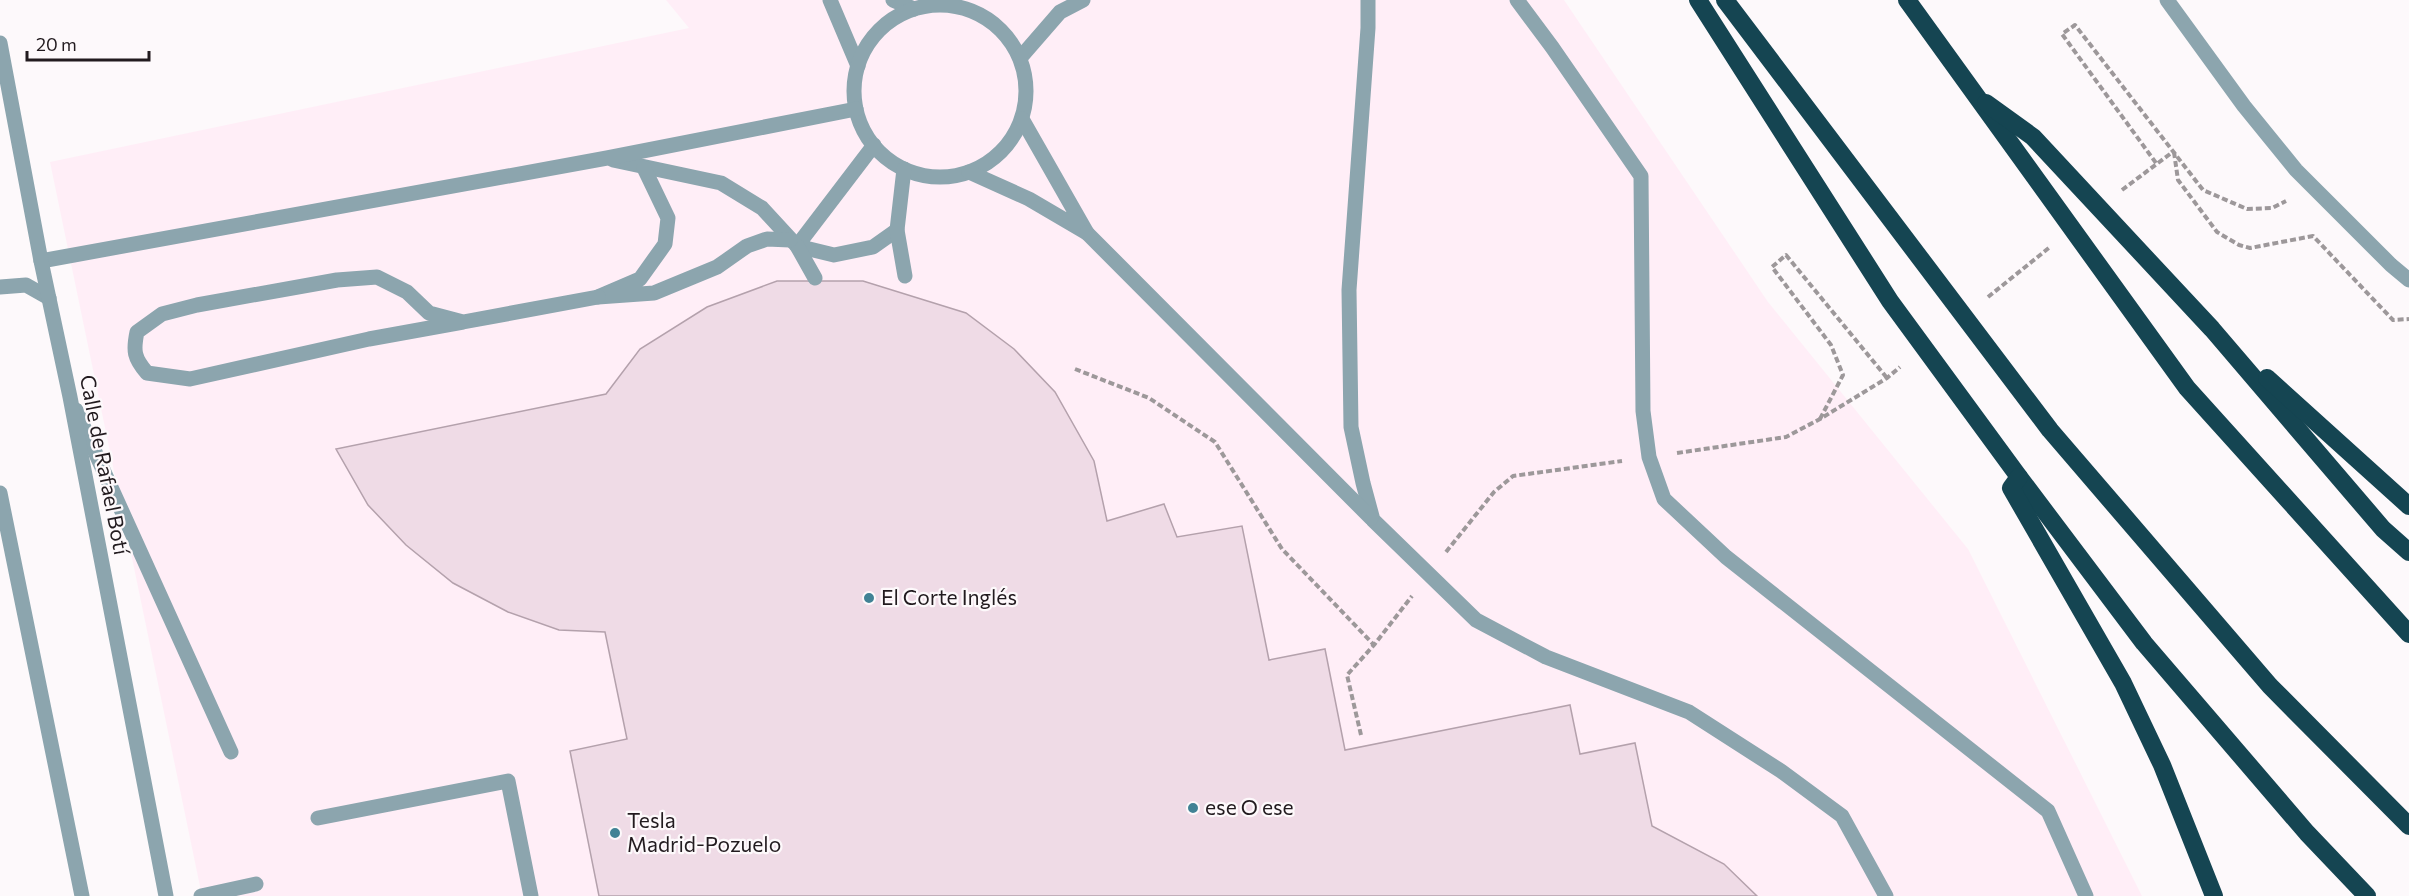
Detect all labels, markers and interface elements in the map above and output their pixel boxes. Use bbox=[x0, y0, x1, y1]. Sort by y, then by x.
scale bar bbox=[27, 24, 148, 62]
text: 20 m bbox=[36, 33, 77, 55]
street label: Calle de Rafael Botí bbox=[76, 373, 135, 557]
place label: El Corte Inglés bbox=[881, 584, 1017, 609]
marker: El Corte Inglés bbox=[862, 591, 876, 605]
place label: ese O ese bbox=[1205, 794, 1294, 819]
marker: ese O ese bbox=[1186, 801, 1200, 815]
place label: Tesla Madrid-Pozuelo bbox=[627, 807, 781, 856]
marker: Tesla Madrid-Pozuelo bbox=[608, 826, 622, 840]

